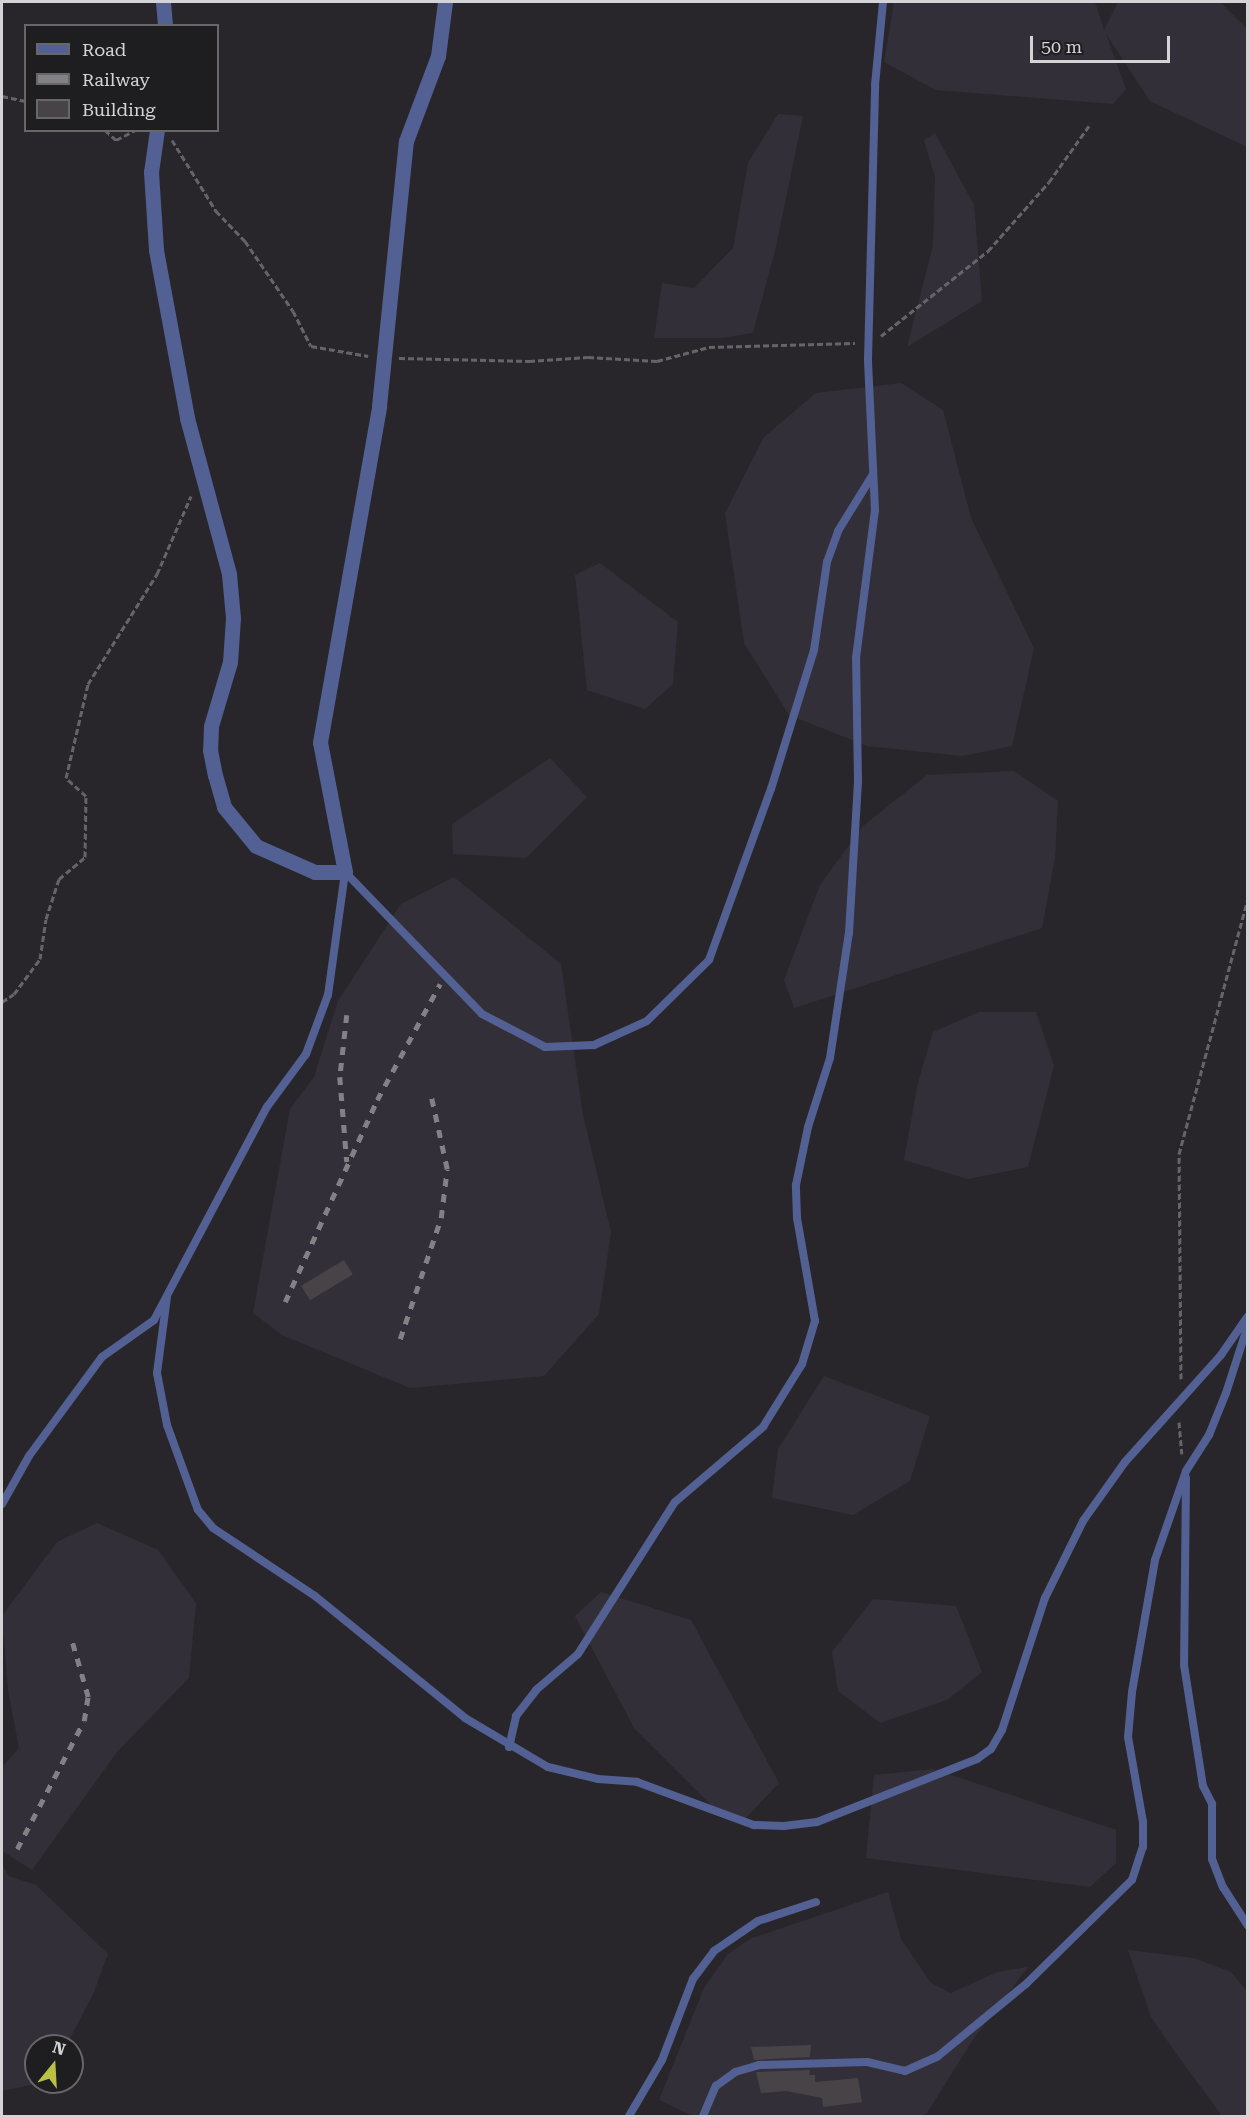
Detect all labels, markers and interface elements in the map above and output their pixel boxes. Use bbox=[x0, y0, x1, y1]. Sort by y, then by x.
legend bbox=[24, 24, 219, 132]
scale bar bbox=[1033, 24, 1172, 62]
text: 50 m bbox=[1041, 36, 1082, 57]
text: Road bbox=[82, 39, 126, 60]
text: Railway bbox=[82, 69, 150, 90]
text: Building bbox=[82, 99, 156, 120]
north arrow bbox=[24, 2034, 84, 2094]
text: N bbox=[50, 2037, 68, 2059]

